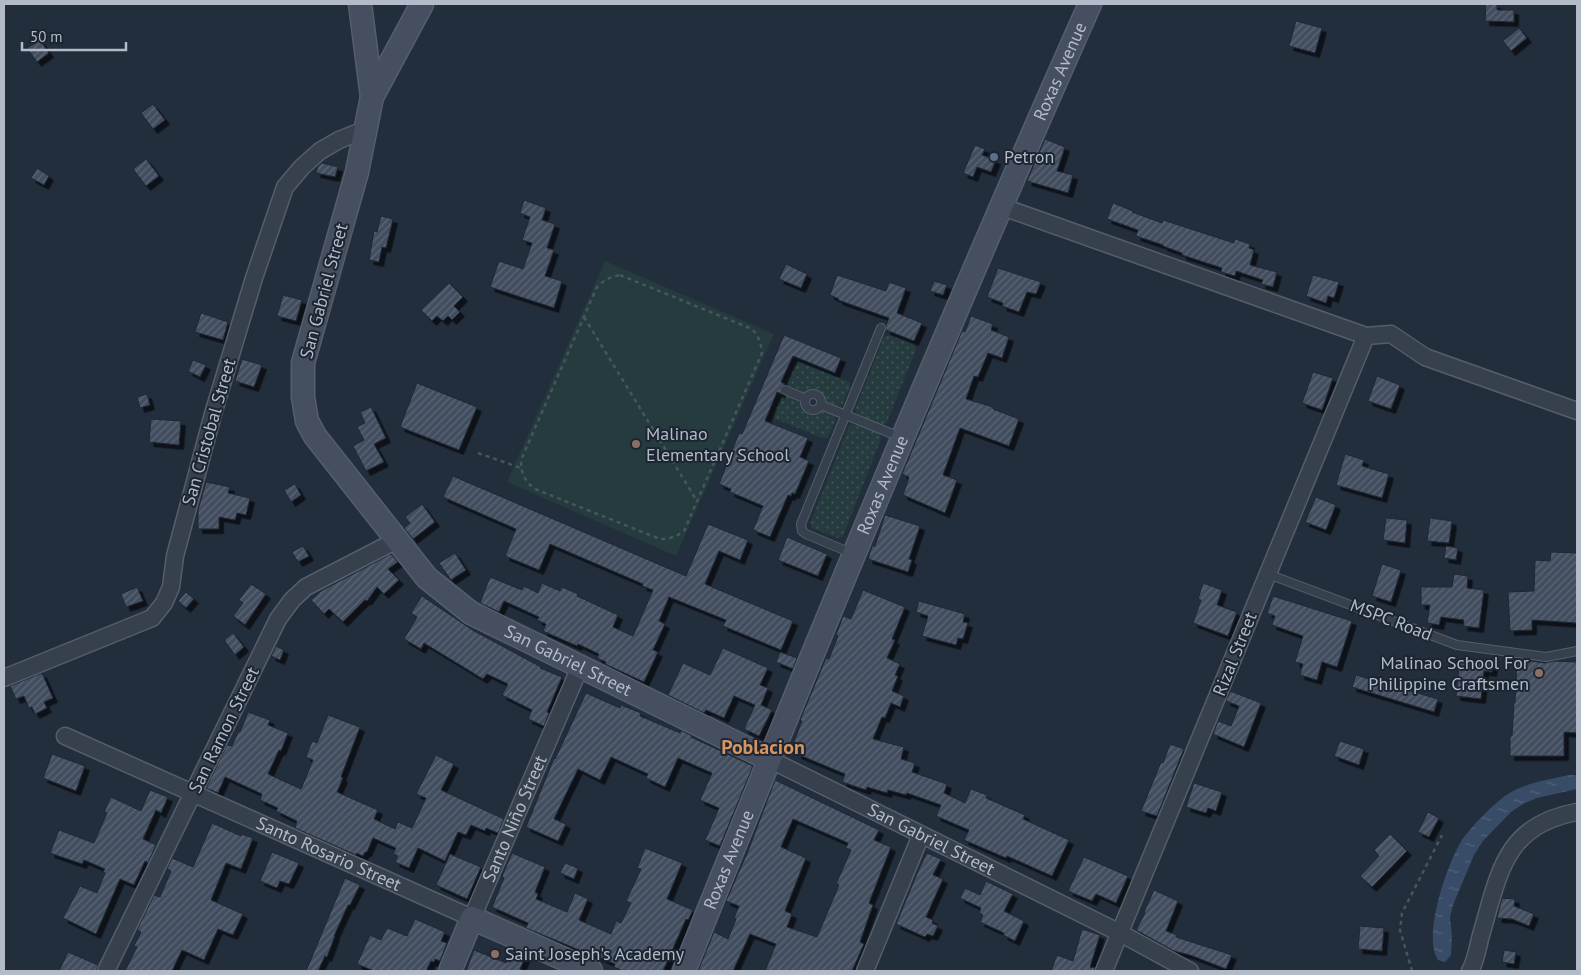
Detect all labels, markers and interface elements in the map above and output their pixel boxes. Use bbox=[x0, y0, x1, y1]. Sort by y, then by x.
street label: Roxas Avenue bbox=[1028, 18, 1091, 124]
scale bar bbox=[22, 20, 126, 52]
text: 50 m bbox=[30, 27, 63, 46]
place label: Petron bbox=[1004, 145, 1054, 168]
marker: Petron bbox=[988, 151, 1000, 163]
street label: San Gabriel Street bbox=[294, 221, 353, 361]
street label: San Cristobal Street bbox=[177, 356, 241, 508]
place label: Malinao Elementary School bbox=[646, 422, 790, 466]
street label: Roxas Avenue bbox=[851, 432, 913, 538]
marker: Malinao Elementary School bbox=[630, 438, 642, 450]
street label: MSPC Road bbox=[1347, 593, 1435, 646]
street label: Rizal Street bbox=[1207, 608, 1262, 699]
street label: San Gabriel Street bbox=[501, 619, 636, 701]
place label: Malinao School For Philippine Craftsmen bbox=[1368, 651, 1529, 695]
street label: San Ramon Street bbox=[183, 663, 264, 797]
marker: Malinao School For Philippine Craftsmen bbox=[1533, 667, 1545, 679]
district label: Poblacion bbox=[721, 734, 805, 760]
street label: Santo Niño Street bbox=[477, 751, 552, 885]
street label: San Gabriel Street bbox=[864, 798, 999, 880]
street label: Roxas Avenue bbox=[698, 806, 759, 913]
street label: Santo Rosario Street bbox=[253, 811, 405, 896]
place label: Saint Joseph's Academy bbox=[505, 942, 685, 965]
marker: Saint Joseph's Academy bbox=[489, 948, 501, 960]

